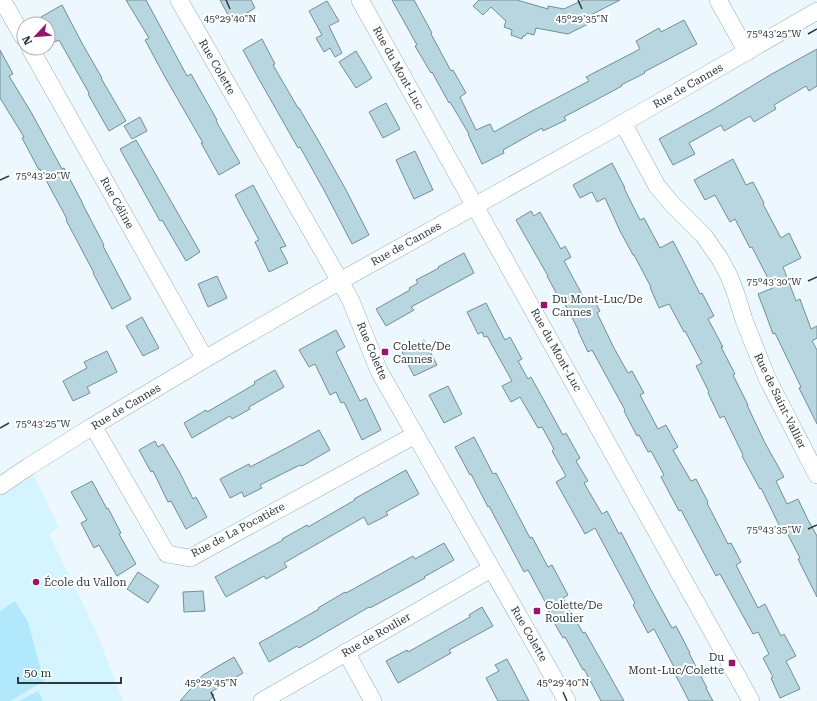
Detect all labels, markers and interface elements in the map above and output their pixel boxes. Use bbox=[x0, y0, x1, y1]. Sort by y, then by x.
text: 45°29'40"N bbox=[204, 13, 256, 24]
text: 45°29'35"N bbox=[556, 13, 608, 24]
north arrow bbox=[16, 16, 56, 56]
street label: Rue du Mont-Luc bbox=[370, 24, 426, 112]
text: 75°43'25"W bbox=[747, 28, 802, 39]
text: N bbox=[20, 33, 35, 47]
street label: Rue Colette bbox=[196, 37, 238, 97]
street label: Rue de Cannes bbox=[651, 61, 725, 111]
text: 75°43'20"W bbox=[16, 170, 71, 181]
street label: Rue Céline bbox=[97, 175, 137, 231]
street label: Rue de Cannes bbox=[369, 219, 443, 269]
text: 75°43'30"W bbox=[747, 276, 802, 287]
place label: Du Mont-Luc/De Cannes bbox=[552, 293, 642, 319]
marker: Du Mont-Luc/De Cannes bbox=[539, 300, 549, 310]
street label: Rue du Mont-Luc bbox=[528, 306, 584, 394]
street label: Rue Colette bbox=[354, 320, 390, 382]
place label: Colette/De Cannes bbox=[393, 340, 451, 366]
marker: Colette/De Cannes bbox=[380, 347, 390, 357]
street label: Rue de Saint-Vallier bbox=[751, 351, 809, 451]
street label: Rue de Cannes bbox=[89, 381, 163, 433]
text: 75°43'25"W bbox=[16, 418, 71, 429]
street label: Rue de La Pocatière bbox=[189, 500, 287, 560]
text: 75°43'35"W bbox=[747, 524, 802, 535]
place label: École du Vallon bbox=[44, 575, 127, 589]
marker: École du Vallon bbox=[31, 577, 41, 587]
place label: Colette/De Roulier bbox=[545, 599, 603, 625]
street label: Rue Colette bbox=[508, 604, 550, 664]
marker: Colette/De Roulier bbox=[532, 606, 542, 616]
street label: Rue de Roulier bbox=[339, 610, 413, 660]
place label: Du Mont-Luc/Colette bbox=[628, 651, 724, 677]
marker: Du Mont-Luc/Colette bbox=[727, 658, 737, 668]
scale bar bbox=[18, 659, 121, 685]
text: 50 m bbox=[24, 666, 51, 680]
text: 45°29'45"N bbox=[185, 677, 237, 688]
text: 45°29'40"N bbox=[537, 677, 589, 688]

